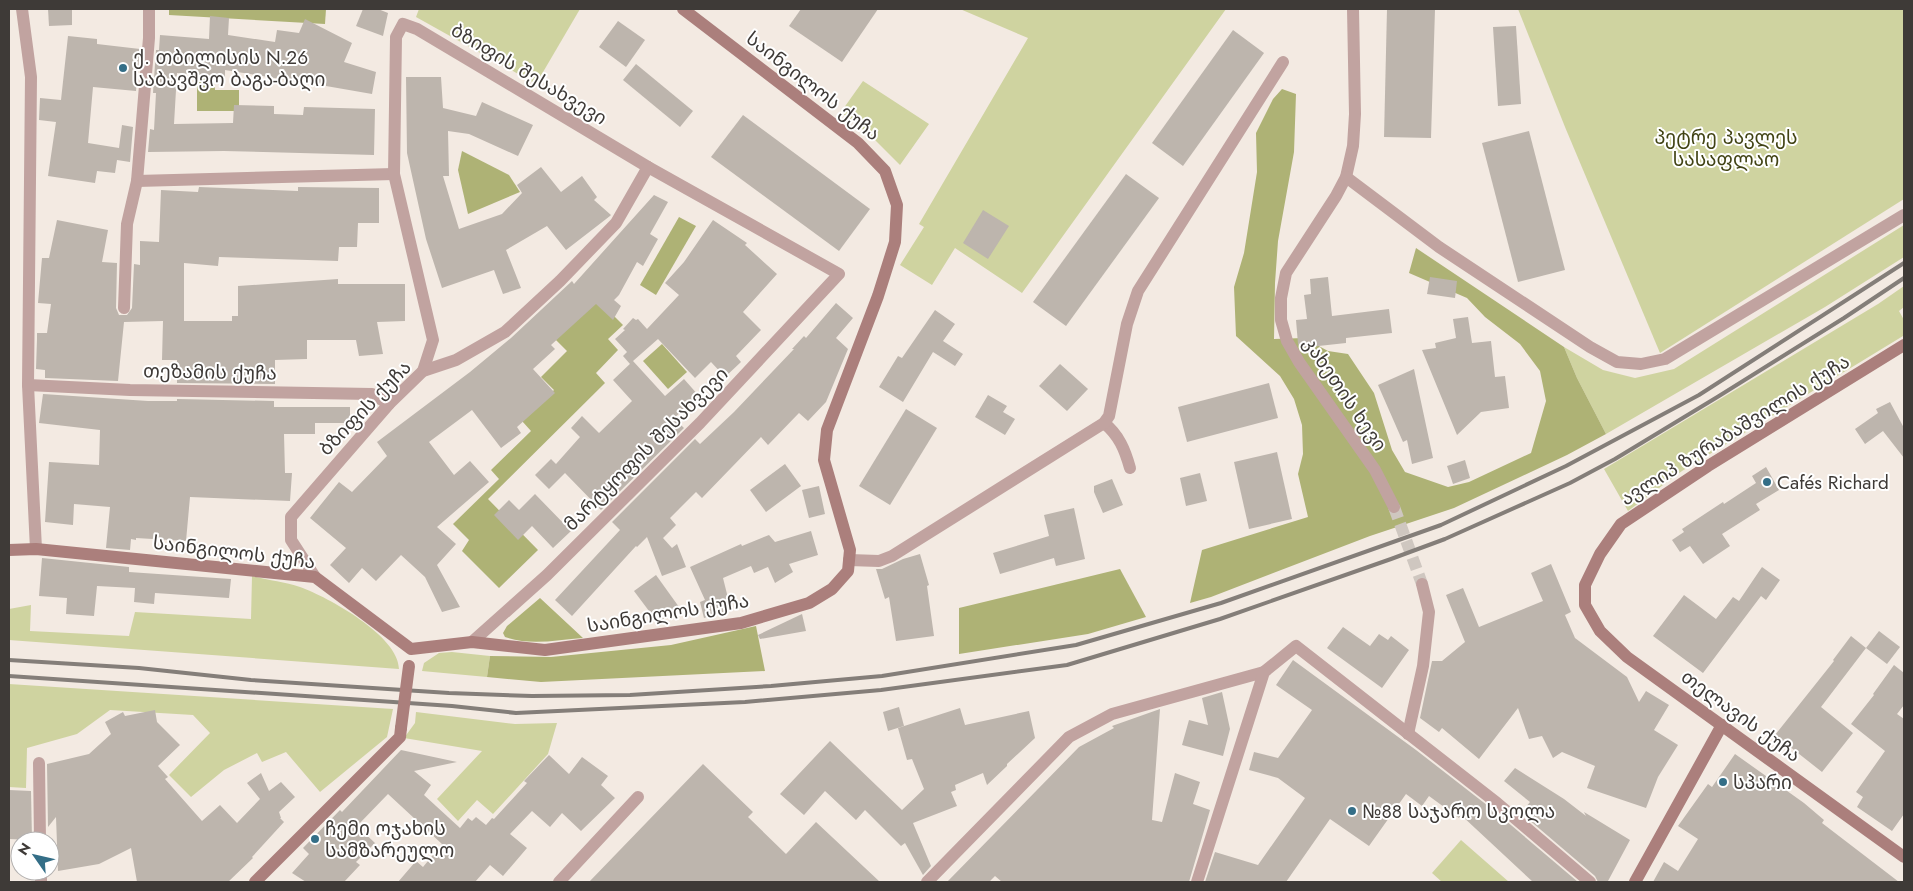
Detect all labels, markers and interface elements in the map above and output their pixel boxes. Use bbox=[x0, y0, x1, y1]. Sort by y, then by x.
street label: ბზიფის შესახვევი bbox=[446, 17, 612, 131]
street label: საინგილოს ქუჩა bbox=[740, 25, 886, 147]
place label: ქ. თბილისის N.26 საბავშვო ბაგა-ბაღი bbox=[133, 44, 325, 93]
marker: ქ. თბილისის N.26 საბავშვო ბაგა-ბაღი bbox=[117, 62, 129, 74]
park label: პეტრე პავლეს სასაფლაო bbox=[1654, 124, 1798, 173]
street label: კახეთის ხევი bbox=[1297, 331, 1393, 457]
street label: ავლიპ ზურაბაშვილის ქუჩა bbox=[1615, 348, 1855, 512]
street label: ბზიფის ქუჩა bbox=[313, 354, 417, 462]
street label: თეზამის ქუჩა bbox=[143, 357, 277, 387]
street label: მარტყოფის შესახვევი bbox=[558, 361, 734, 537]
place label: Cafés Richard bbox=[1777, 469, 1889, 496]
marker: Cafés Richard bbox=[1761, 476, 1773, 488]
street label: საინგილოს ქუჩა bbox=[151, 529, 317, 575]
street label: საინგილოს ქუჩა bbox=[585, 587, 751, 639]
street label: თელავის ქუჩა bbox=[1676, 663, 1806, 769]
place label: სპარი bbox=[1733, 769, 1792, 796]
marker: სპარი bbox=[1717, 776, 1729, 788]
place label: №88 საჯარო სკოლა bbox=[1362, 798, 1555, 825]
marker: №88 საჯარო სკოლა bbox=[1346, 805, 1358, 817]
place label: ჩემი ოჯახის სამზარეულო bbox=[325, 815, 454, 864]
north arrow bbox=[10, 831, 60, 881]
marker: ჩემი ოჯახის სამზარეულო bbox=[309, 833, 321, 845]
text: N bbox=[13, 839, 36, 859]

